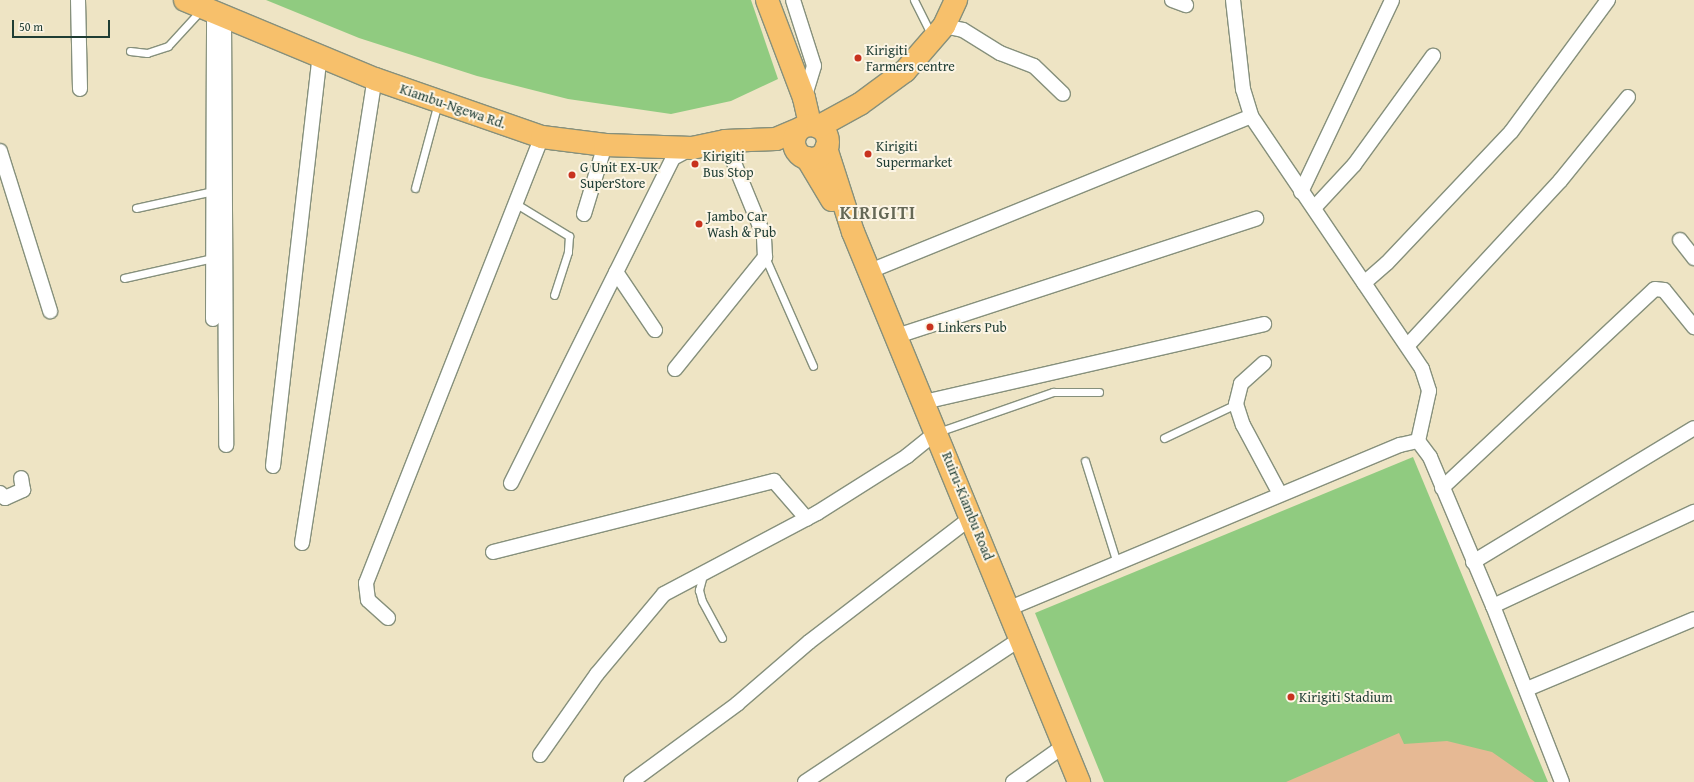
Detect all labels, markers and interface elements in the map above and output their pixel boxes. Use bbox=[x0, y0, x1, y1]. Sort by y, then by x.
scale bar bbox=[14, 12, 112, 38]
text: 50 m bbox=[19, 18, 43, 35]
place label: Kirigiti Farmers centre bbox=[866, 42, 955, 74]
marker: Kirigiti Farmers centre bbox=[853, 53, 863, 63]
street label: Kiambu-Ngewa Rd. bbox=[398, 80, 508, 132]
place label: Kirigiti Supermarket bbox=[876, 138, 952, 170]
place label: Kirigiti Bus Stop bbox=[703, 148, 754, 180]
marker: Kirigiti Supermarket bbox=[863, 149, 873, 159]
place label: G Unit EX-UK SuperStore bbox=[580, 159, 658, 192]
marker: Kirigiti Bus Stop bbox=[690, 159, 700, 169]
marker: G Unit EX-UK SuperStore bbox=[567, 170, 577, 180]
district label: KIRIGITI bbox=[840, 202, 916, 224]
place label: Jambo Car Wash & Pub bbox=[707, 208, 776, 240]
marker: Jambo Car Wash & Pub bbox=[694, 219, 704, 229]
place label: Linkers Pub bbox=[938, 319, 1007, 335]
marker: Linkers Pub bbox=[925, 322, 935, 332]
street label: Ruiru-Kiambu Road bbox=[939, 449, 997, 563]
place label: Kirigiti Stadium bbox=[1299, 689, 1393, 705]
marker: Kirigiti Stadium bbox=[1286, 692, 1296, 702]

